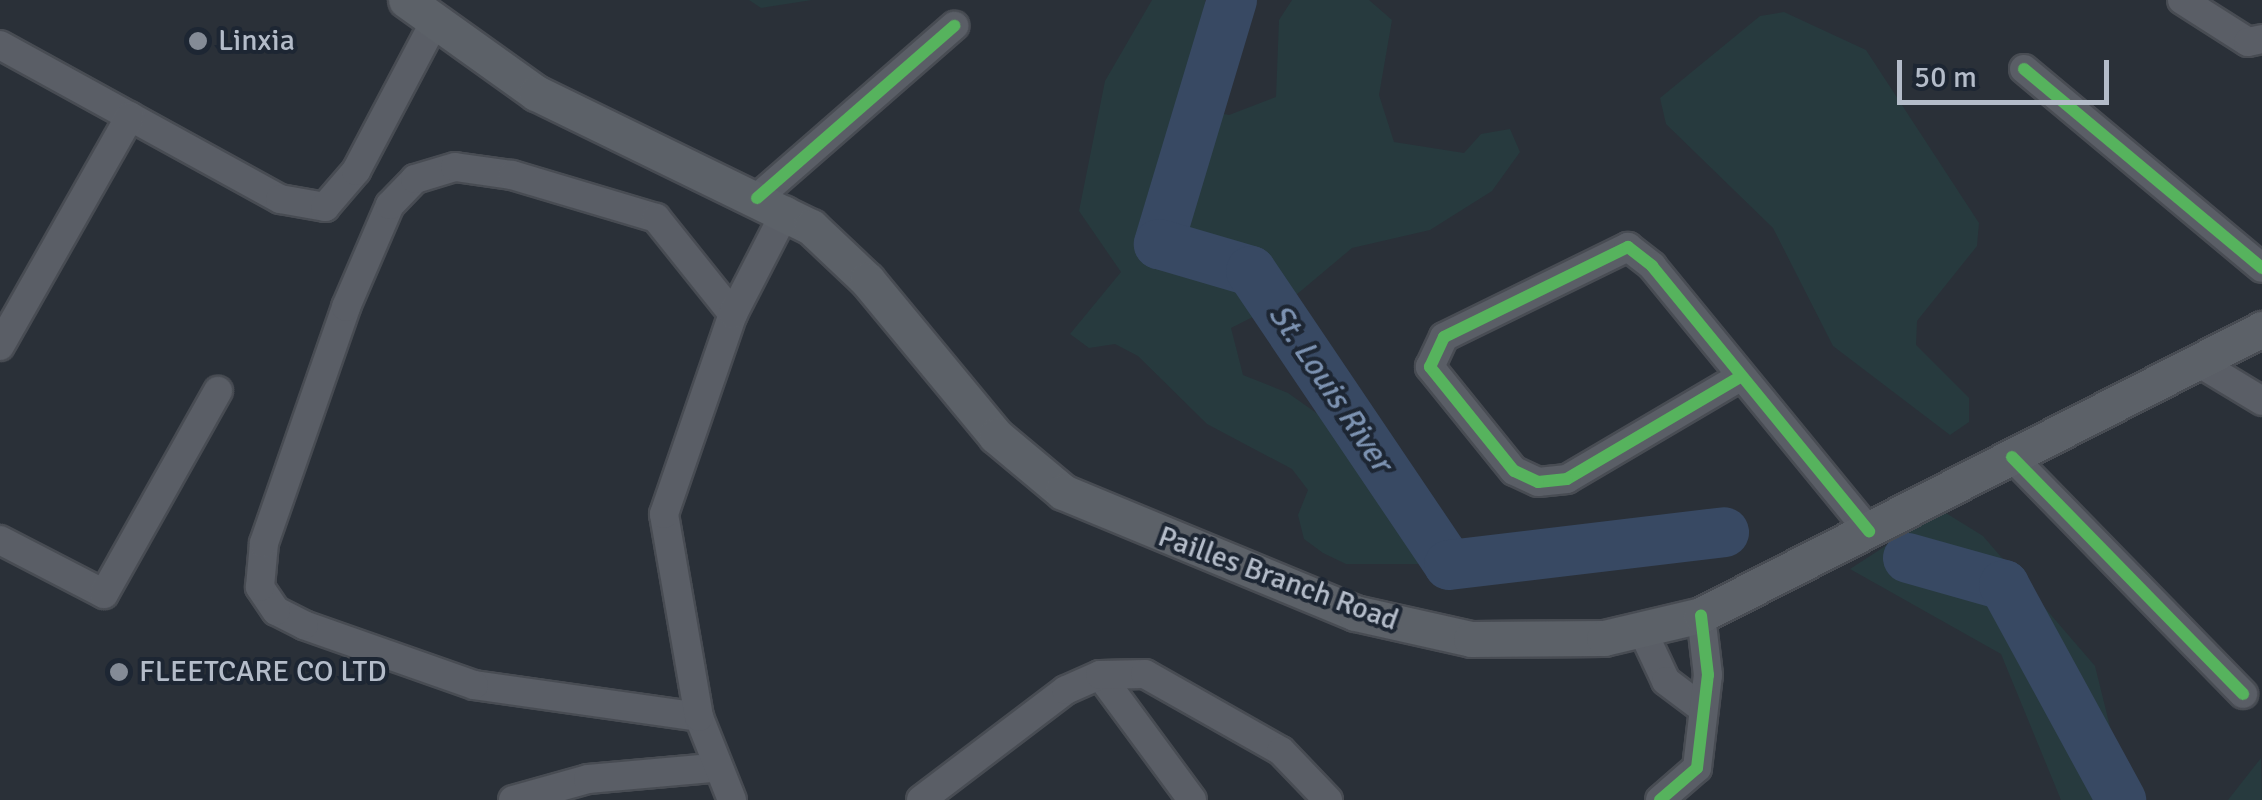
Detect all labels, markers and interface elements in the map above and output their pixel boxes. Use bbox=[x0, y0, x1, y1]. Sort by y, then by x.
place label: Linxia bbox=[218, 23, 295, 59]
marker: Linxia bbox=[187, 30, 209, 52]
scale bar bbox=[1902, 40, 2114, 102]
text: 50 m bbox=[1914, 59, 1977, 96]
water label: St. Louis River bbox=[1260, 297, 1400, 479]
street label: Pailles Branch Road bbox=[1153, 519, 1403, 639]
place label: FLEETCARE CO LTD bbox=[139, 654, 387, 690]
marker: FLEETCARE CO LTD bbox=[108, 661, 130, 683]

